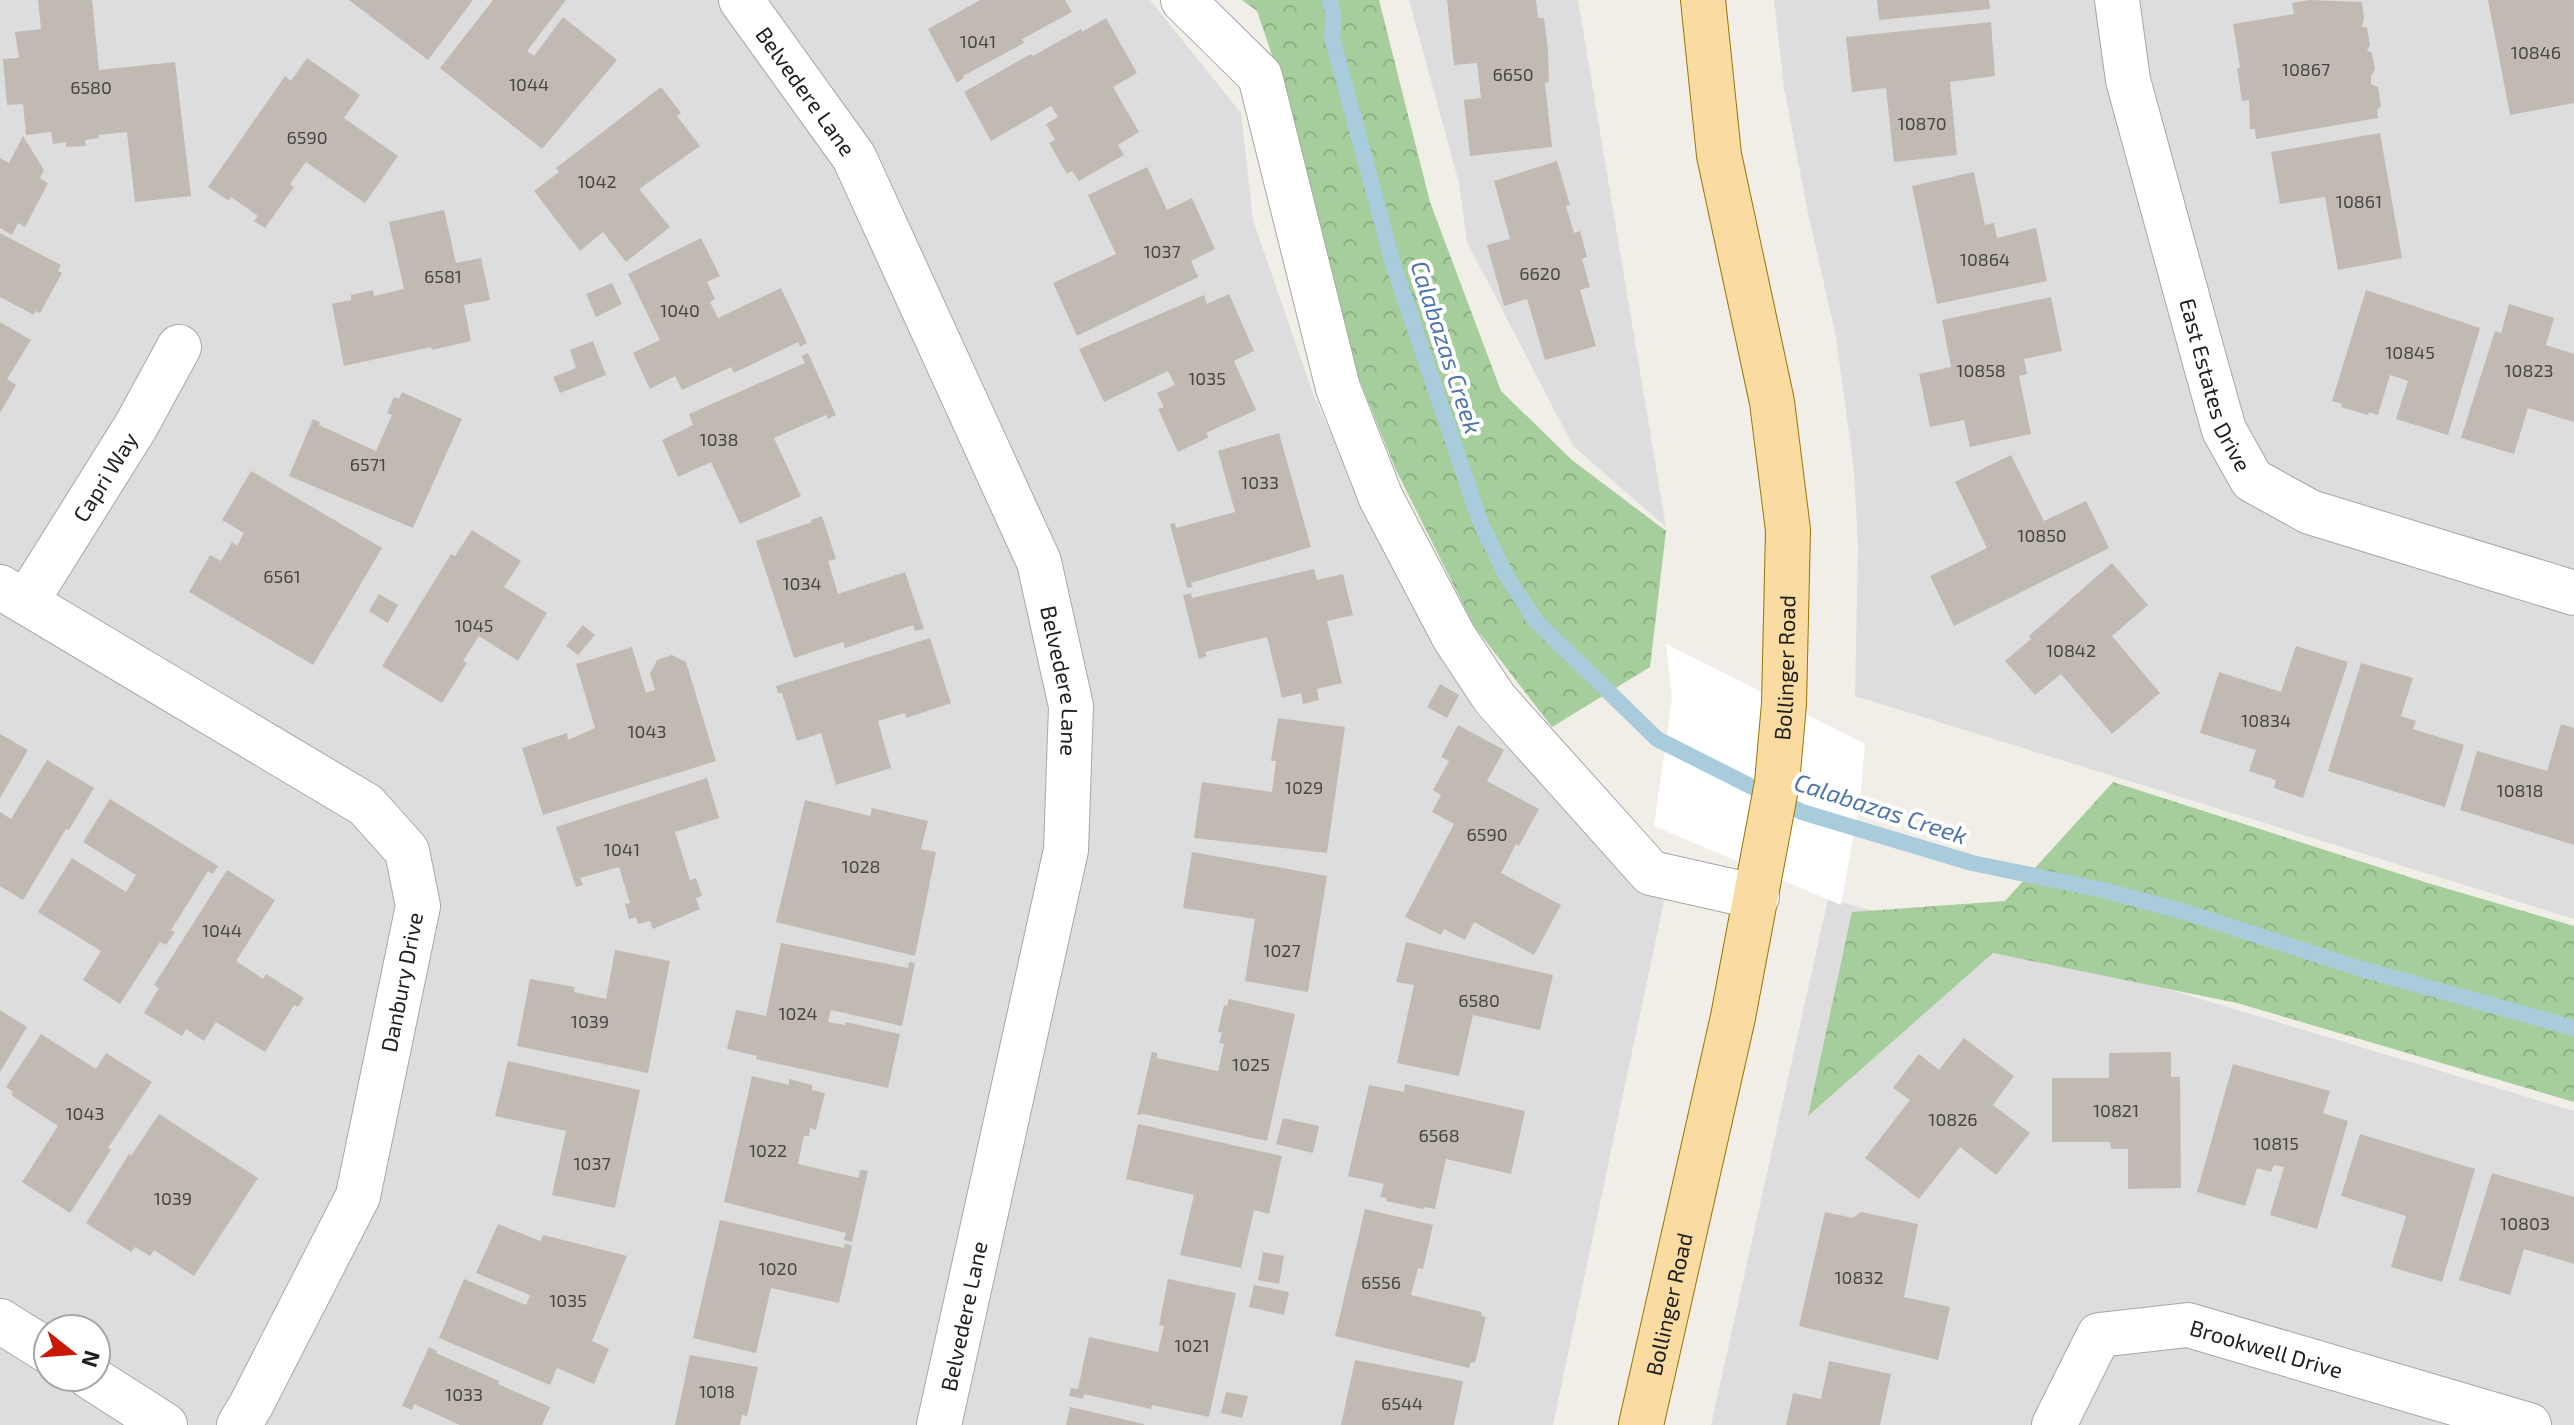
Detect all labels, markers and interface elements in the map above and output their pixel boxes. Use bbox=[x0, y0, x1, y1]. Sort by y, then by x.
street label: Belvedere Lane bbox=[751, 21, 862, 160]
house number: 1041 bbox=[960, 30, 996, 52]
house number: 10846 bbox=[2511, 41, 2561, 63]
house number: 10867 bbox=[2282, 58, 2330, 80]
house number: 6650 bbox=[1492, 63, 1534, 85]
house number: 1044 bbox=[509, 73, 549, 95]
house number: 6580 bbox=[70, 76, 112, 98]
house number: 10870 bbox=[1897, 112, 1947, 134]
house number: 6590 bbox=[286, 126, 328, 148]
house number: 1042 bbox=[577, 170, 617, 192]
house number: 10861 bbox=[2336, 190, 2382, 212]
house number: 1037 bbox=[1143, 240, 1181, 262]
house number: 10864 bbox=[1960, 248, 2010, 270]
water label: Calabazas Creek bbox=[1405, 257, 1489, 437]
house number: 6620 bbox=[1519, 262, 1561, 284]
house number: 6581 bbox=[424, 265, 462, 287]
street label: East Estates Drive bbox=[2175, 295, 2257, 476]
house number: 1040 bbox=[660, 299, 700, 321]
house number: 10845 bbox=[2385, 341, 2435, 363]
house number: 10858 bbox=[1956, 359, 2006, 381]
house number: 10823 bbox=[2504, 359, 2554, 381]
house number: 1035 bbox=[1188, 367, 1226, 389]
street label: Capri Way bbox=[67, 427, 142, 526]
house number: 1038 bbox=[700, 428, 738, 450]
house number: 6571 bbox=[350, 453, 386, 475]
house number: 1033 bbox=[1241, 471, 1279, 493]
house number: 10850 bbox=[2017, 524, 2067, 546]
house number: 6561 bbox=[263, 565, 301, 587]
house number: 1034 bbox=[782, 572, 822, 594]
street label: Bollinger Road bbox=[1768, 595, 1800, 741]
street label: Belvedere Lane bbox=[1036, 603, 1084, 757]
house number: 1045 bbox=[455, 614, 493, 636]
house number: 10842 bbox=[2046, 639, 2096, 661]
house number: 10834 bbox=[2241, 709, 2291, 731]
house number: 1043 bbox=[627, 720, 667, 742]
water label: Calabazas Creek bbox=[1791, 766, 1971, 850]
house number: 1029 bbox=[1285, 776, 1323, 798]
house number: 10818 bbox=[2496, 779, 2544, 801]
house number: 6590 bbox=[1466, 823, 1508, 845]
house number: 1041 bbox=[604, 838, 640, 860]
house number: 1028 bbox=[841, 855, 881, 877]
street label: Danbury Drive bbox=[375, 910, 427, 1054]
house number: 1044 bbox=[202, 919, 242, 941]
house number: 1027 bbox=[1263, 939, 1301, 961]
house number: 6580 bbox=[1458, 989, 1500, 1011]
house number: 1024 bbox=[778, 1002, 818, 1024]
house number: 1039 bbox=[571, 1010, 609, 1032]
house number: 1025 bbox=[1232, 1053, 1270, 1075]
house number: 10821 bbox=[2093, 1099, 2139, 1121]
house number: 1043 bbox=[65, 1102, 105, 1124]
house number: 10826 bbox=[1928, 1108, 1978, 1130]
house number: 6568 bbox=[1418, 1124, 1460, 1146]
house number: 10815 bbox=[2253, 1132, 2299, 1154]
house number: 1022 bbox=[749, 1139, 787, 1161]
house number: 1037 bbox=[573, 1152, 611, 1174]
house number: 1039 bbox=[154, 1187, 192, 1209]
house number: 10803 bbox=[2500, 1212, 2550, 1234]
street label: Bollinger Road bbox=[1640, 1230, 1697, 1378]
street label: Belvedere Lane bbox=[934, 1239, 992, 1393]
house number: 1020 bbox=[759, 1257, 798, 1279]
house number: 10832 bbox=[1834, 1266, 1884, 1288]
house number: 6556 bbox=[1361, 1271, 1401, 1293]
house number: 1035 bbox=[549, 1289, 587, 1311]
north arrow bbox=[32, 1313, 112, 1393]
street label: Brookwell Drive bbox=[2187, 1313, 2346, 1383]
house number: 1021 bbox=[1174, 1334, 1210, 1356]
text: N bbox=[77, 1348, 107, 1371]
house number: 1018 bbox=[699, 1380, 735, 1402]
house number: 1033 bbox=[445, 1383, 483, 1405]
house number: 6544 bbox=[1381, 1392, 1423, 1414]

